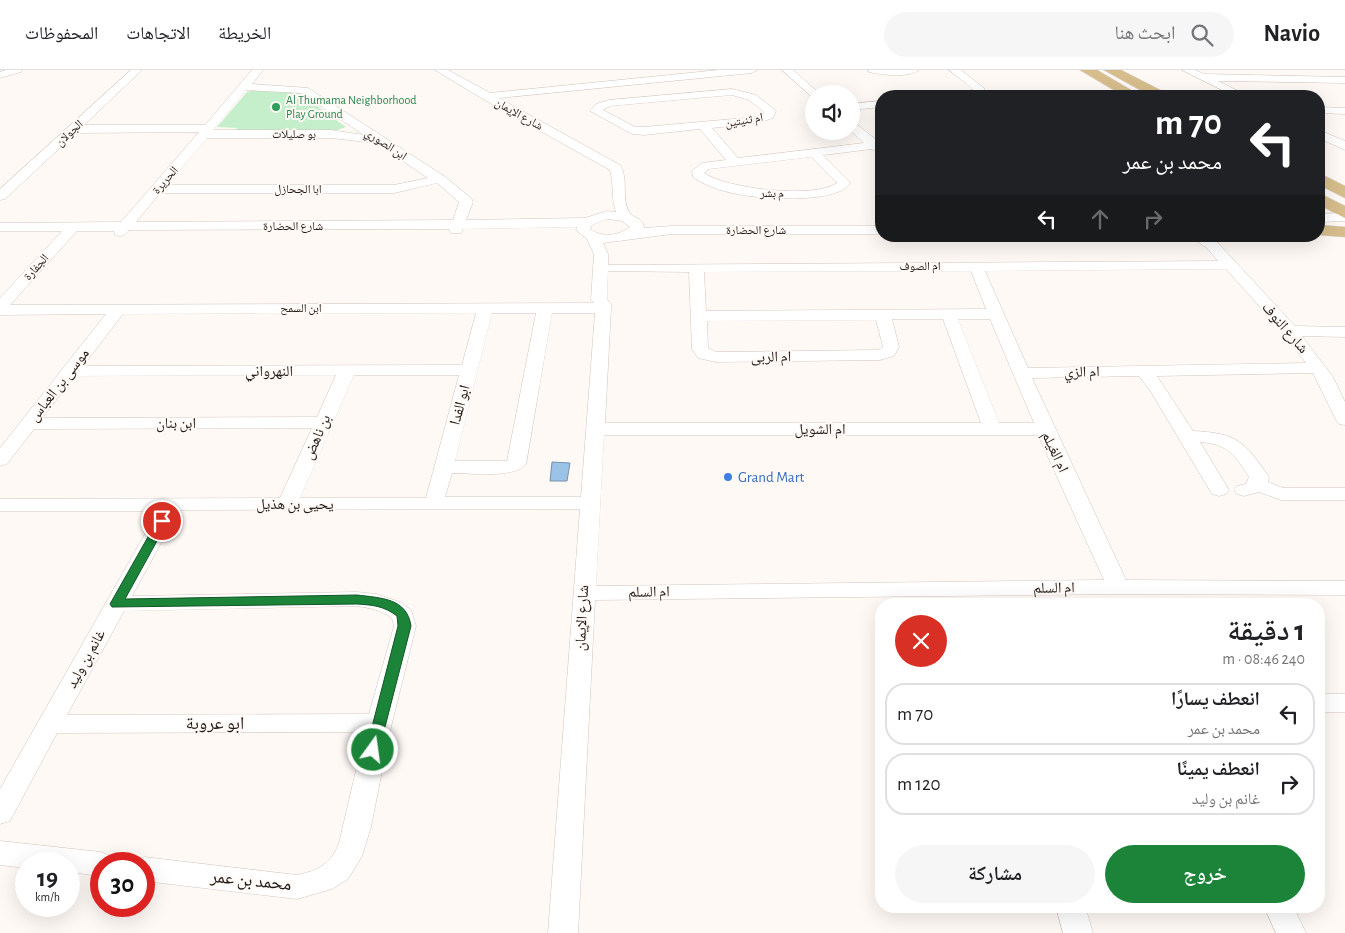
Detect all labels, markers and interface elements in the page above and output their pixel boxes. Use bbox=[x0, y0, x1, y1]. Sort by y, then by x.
search box bbox=[884, 12, 1234, 57]
icon: search bbox=[1188, 21, 1216, 49]
text: Navio bbox=[1264, 22, 1320, 46]
text: ابحث هنا bbox=[1114, 24, 1176, 43]
text: المحفوظات bbox=[25, 25, 98, 43]
text: الاتجاهات bbox=[126, 25, 190, 43]
text: الخريطة bbox=[218, 25, 271, 43]
map controls bbox=[805, 85, 860, 140]
button: sound bbox=[805, 85, 860, 140]
place label: Al Thumama Neighborhood Play Ground bbox=[286, 94, 417, 121]
street label: شارع الإيمان bbox=[492, 96, 545, 134]
marker: Al Thumama Neighborhood Play Ground bbox=[270, 101, 282, 113]
text: 70 m bbox=[1155, 106, 1222, 141]
icon: left bbox=[1240, 110, 1305, 175]
street label: ام ثنيتين bbox=[724, 111, 764, 131]
street label: الجولان bbox=[53, 118, 86, 149]
street label: ابن الصوري bbox=[361, 126, 409, 165]
street label: بو صليلات bbox=[272, 128, 316, 141]
text: محمد بن عمر bbox=[1123, 151, 1222, 173]
street label: الحريرة bbox=[150, 164, 181, 197]
street label: ابا الجحازل bbox=[274, 183, 322, 196]
street label: م بشر bbox=[759, 187, 784, 201]
icon: left bbox=[1033, 205, 1061, 233]
icon: ahead bbox=[1086, 205, 1114, 233]
icon: right bbox=[1139, 205, 1167, 233]
street label: شارع الحضارة bbox=[263, 220, 323, 234]
street label: شارع الحضارة bbox=[726, 224, 786, 238]
street label: الجفارة bbox=[21, 252, 52, 283]
street label: ام الصوف bbox=[899, 260, 941, 274]
street label: شارع النوف bbox=[1258, 300, 1311, 358]
street label: ابن السمح bbox=[280, 302, 322, 315]
street label: موسى بن العباس bbox=[26, 346, 94, 426]
street label: ام الربى bbox=[751, 349, 791, 367]
street label: النهرواني bbox=[245, 364, 293, 382]
street label: ام الزي bbox=[1064, 364, 1100, 384]
street label: ابو الفدا bbox=[448, 384, 473, 427]
street label: بن ناهض bbox=[301, 412, 335, 463]
street label: ابن بنان bbox=[156, 416, 196, 433]
street label: ام الشويل bbox=[794, 422, 846, 439]
street label: ام الغيلم bbox=[1037, 429, 1071, 476]
place label: Grand Mart bbox=[738, 470, 804, 485]
marker: Grand Mart bbox=[722, 471, 734, 483]
street label: يحيى بن هذيل bbox=[256, 497, 334, 514]
pin bbox=[141, 500, 183, 542]
icon: arrive bbox=[148, 507, 176, 535]
street label: ام السلم bbox=[1033, 580, 1075, 598]
street label: شارع الإيمان bbox=[573, 584, 593, 652]
street label: ام السلم bbox=[628, 584, 670, 602]
button: close bbox=[895, 615, 947, 667]
text: 1 دقيقة bbox=[1227, 616, 1305, 646]
street label: غانم بن وليد bbox=[64, 627, 110, 692]
text: 240 m · 08:46 bbox=[1222, 651, 1305, 667]
text: انعطف يسارًا bbox=[1171, 690, 1260, 709]
icon: left bbox=[1275, 700, 1303, 728]
text: 70 m bbox=[897, 705, 933, 724]
street label: ابو عروبة bbox=[186, 715, 244, 734]
text: محمد بن عمر bbox=[1188, 721, 1260, 737]
position arrow bbox=[346, 723, 398, 775]
text: انعطف يمينًا bbox=[1177, 760, 1260, 779]
icon: right bbox=[1275, 770, 1303, 798]
text: 120 m bbox=[897, 775, 941, 794]
text: غانم بن وليد bbox=[1192, 791, 1260, 807]
button: مشاركة bbox=[895, 845, 1095, 903]
button: خروج bbox=[1105, 845, 1305, 903]
speed limit sign: 30 bbox=[90, 852, 155, 917]
text: 19 bbox=[37, 866, 58, 891]
street label: محمد بن عمر bbox=[208, 868, 292, 895]
text: km/h bbox=[35, 891, 60, 903]

